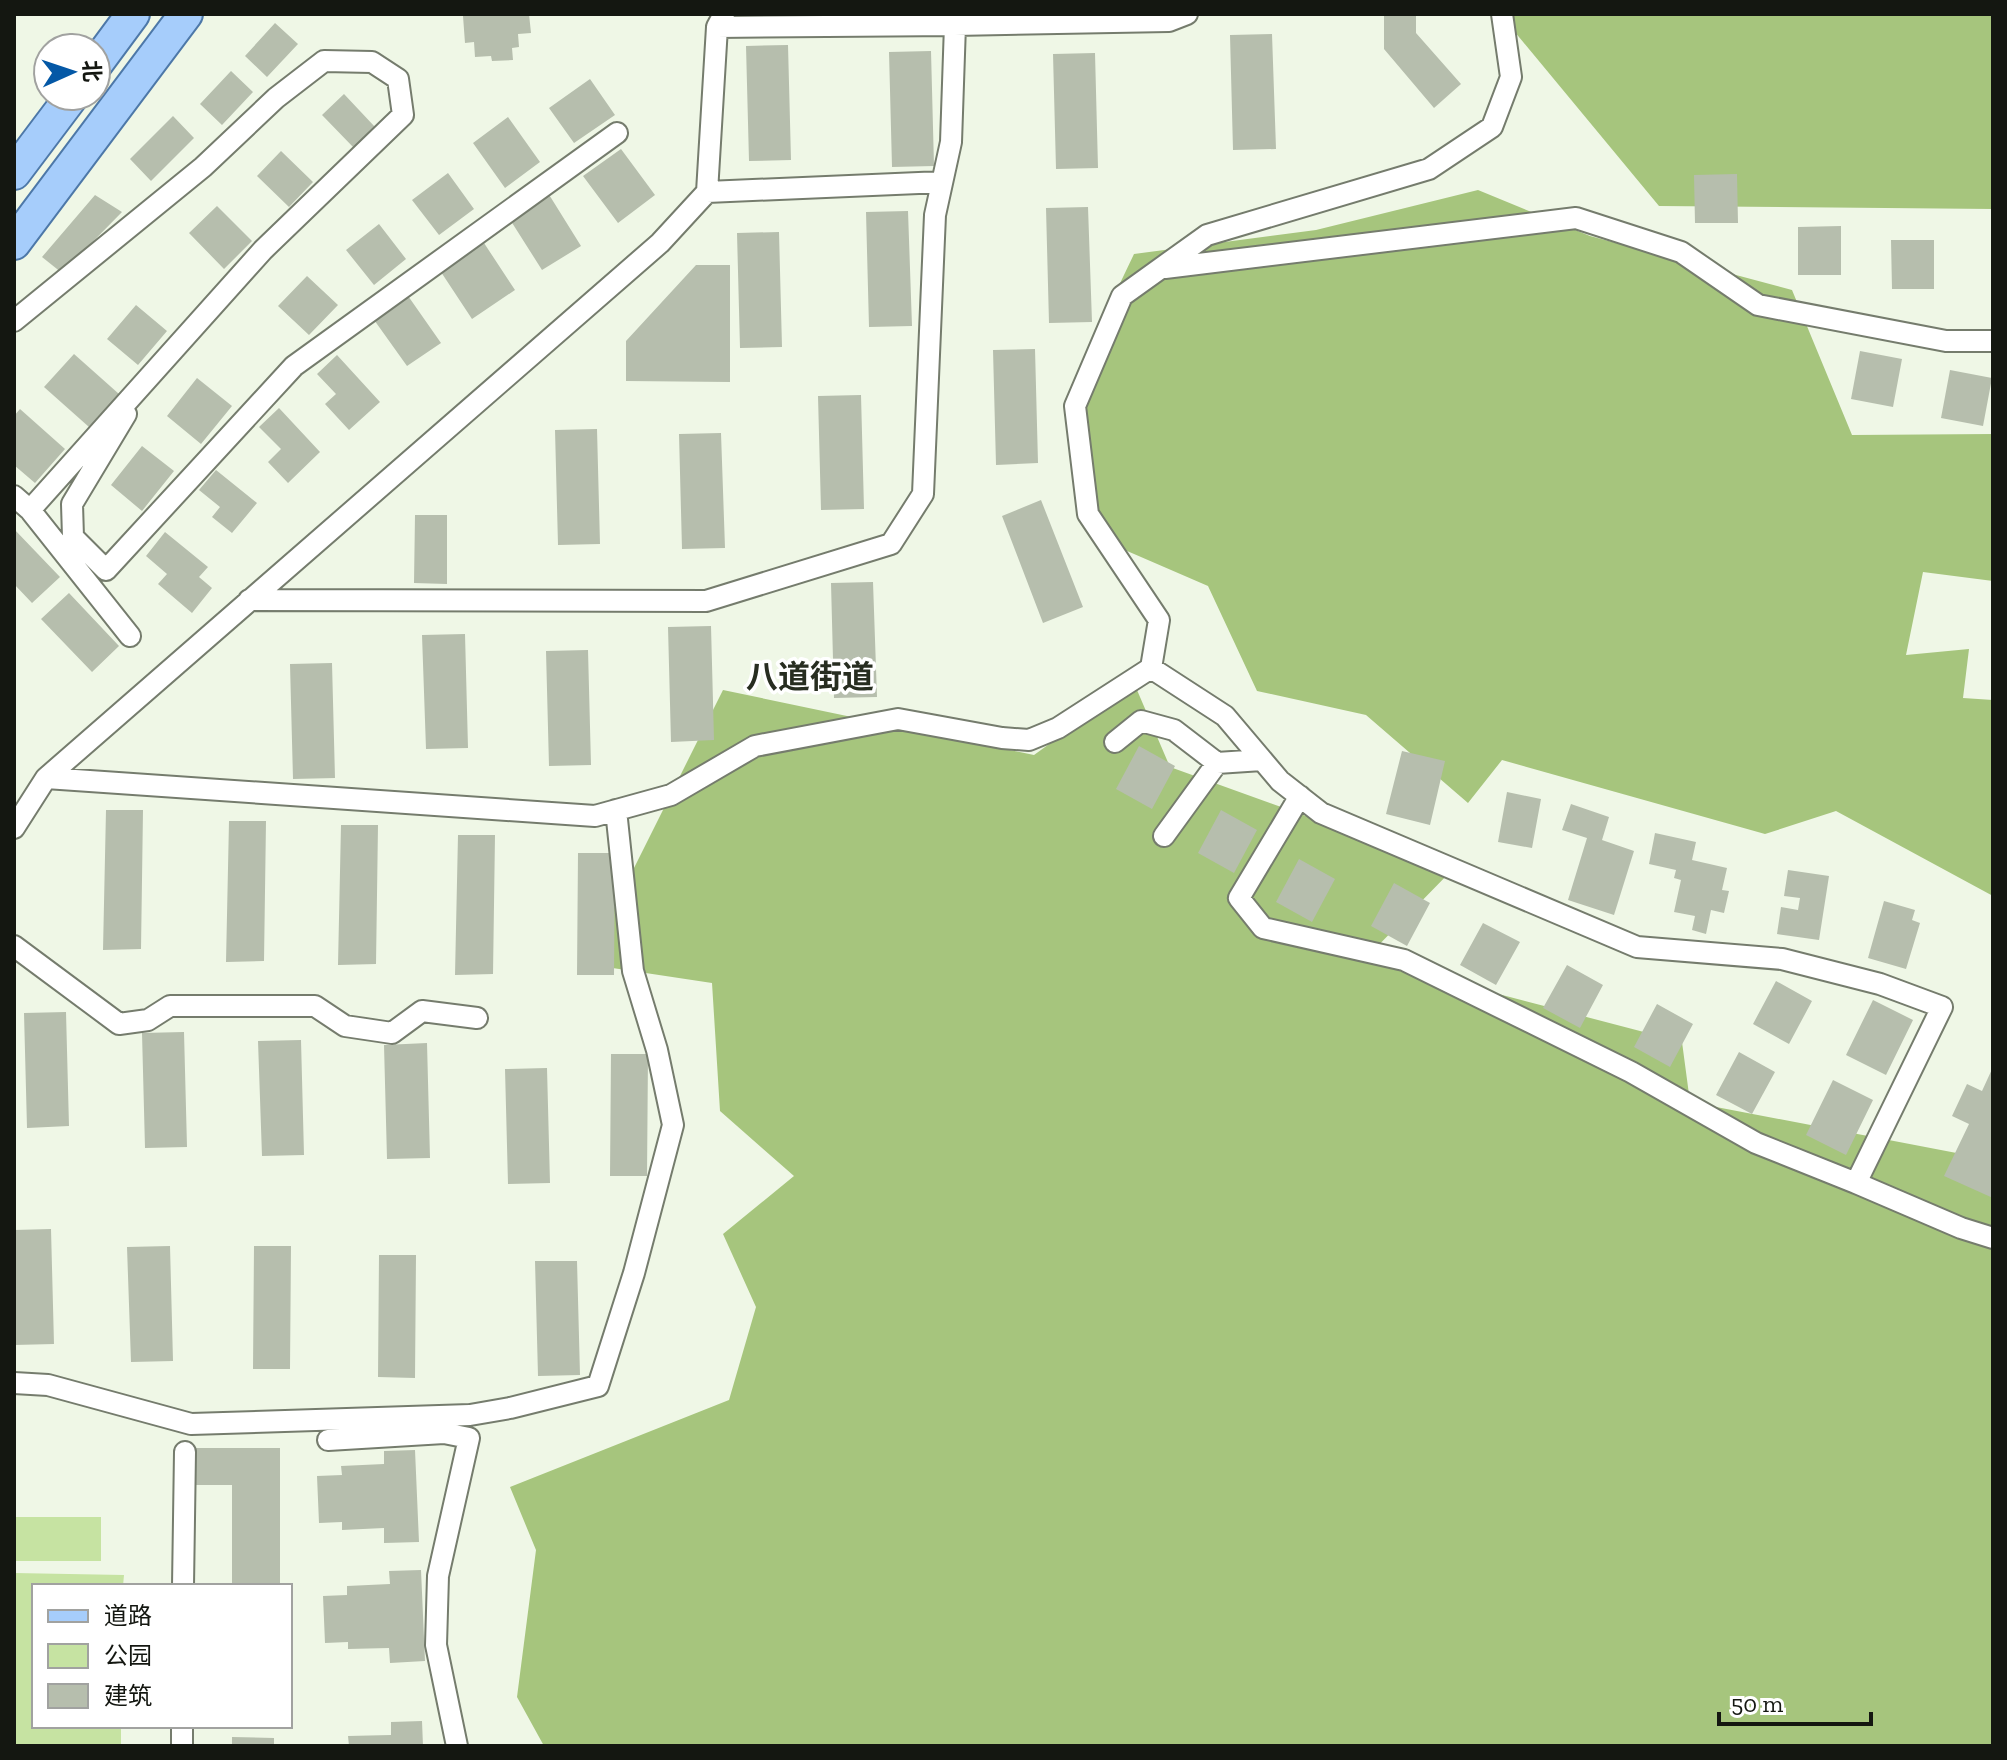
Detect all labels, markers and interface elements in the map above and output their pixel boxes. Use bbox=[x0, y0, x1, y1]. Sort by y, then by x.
north arrow bbox=[32, 32, 112, 112]
text: 北 bbox=[77, 59, 106, 83]
district label: 八道街道 bbox=[746, 658, 874, 696]
legend bbox=[32, 1584, 292, 1728]
text: 道路 bbox=[104, 1601, 152, 1630]
text: 公园 bbox=[104, 1641, 152, 1670]
scale bar bbox=[1719, 1676, 1871, 1726]
text: 建筑 bbox=[104, 1681, 152, 1710]
text: 50 m bbox=[1731, 1689, 1784, 1718]

